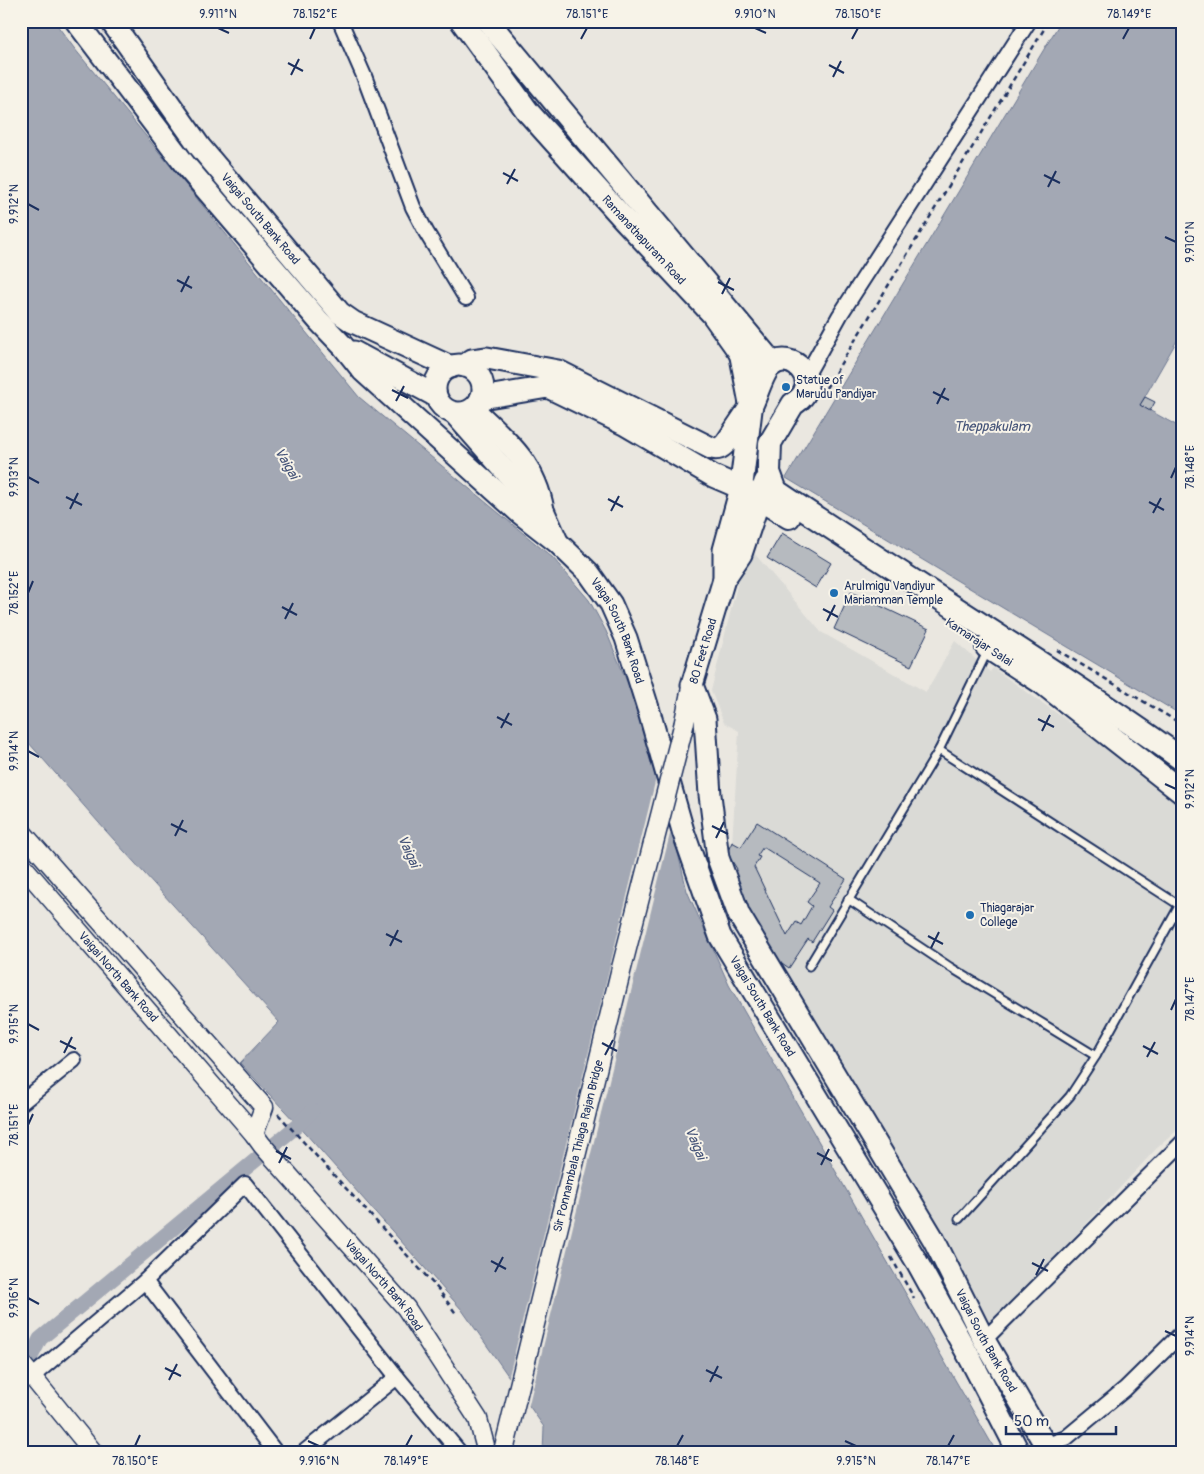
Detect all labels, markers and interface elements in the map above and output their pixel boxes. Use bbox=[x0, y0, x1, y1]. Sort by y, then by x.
text: 9.911°N bbox=[199, 7, 237, 22]
text: 78.152°E bbox=[293, 7, 337, 22]
text: 78.151°E bbox=[566, 7, 608, 22]
text: 9.910°N bbox=[734, 7, 776, 22]
text: 78.150°E bbox=[835, 7, 881, 22]
text: 78.149°E bbox=[1107, 7, 1151, 22]
street label: Vaigai South Bank Road bbox=[217, 170, 303, 268]
text: 9.912°N bbox=[7, 184, 22, 224]
street label: Ramanathapuram Road bbox=[598, 192, 689, 288]
text: 9.910°N bbox=[1183, 221, 1198, 263]
place label: Statue of Marudu Pandiyar bbox=[796, 373, 877, 402]
marker: Statue of Marudu Pandiyar bbox=[780, 381, 792, 393]
water label: Theppakulam bbox=[954, 418, 1032, 435]
water label: Vaigai bbox=[271, 445, 304, 484]
text: 78.148°E bbox=[1183, 445, 1198, 489]
text: 9.913°N bbox=[7, 457, 22, 497]
text: 78.152°E bbox=[7, 571, 22, 615]
street label: Vaigai South Bank Road bbox=[587, 575, 647, 686]
place label: Arulmigu Vandiyur Mariamman Temple bbox=[844, 579, 943, 608]
marker: Arulmigu Vandiyur Mariamman Temple bbox=[828, 587, 840, 599]
street label: Kamarajar Salai bbox=[942, 615, 1015, 670]
street label: 80 Feet Road bbox=[686, 616, 721, 686]
text: 9.914°N bbox=[7, 731, 22, 771]
text: 9.912°N bbox=[1183, 769, 1198, 809]
water label: Vaigai bbox=[394, 832, 424, 872]
place label: Thiagarajar College bbox=[980, 901, 1035, 930]
marker: Thiagarajar College bbox=[964, 909, 976, 921]
street label: Vaigai North Bank Road bbox=[75, 929, 161, 1026]
street label: Vaigai South Bank Road bbox=[726, 953, 798, 1060]
text: 78.147°E bbox=[1183, 977, 1198, 1021]
text: 9.915°N bbox=[7, 1004, 22, 1044]
street label: Sir Ponnambala Thiaga Rajan Bridge bbox=[550, 1058, 607, 1234]
text: 78.151°E bbox=[7, 1104, 22, 1146]
water label: Vaigai bbox=[681, 1125, 711, 1164]
street label: Vaigai North Bank Road bbox=[341, 1237, 426, 1334]
text: 9.916°N bbox=[7, 1278, 22, 1318]
street label: Vaigai South Bank Road bbox=[952, 1287, 1020, 1395]
text: 9.914°N bbox=[1183, 1316, 1198, 1356]
scale bar bbox=[1006, 1404, 1116, 1436]
text: 50 m bbox=[1014, 1412, 1049, 1431]
text: 78.150°E bbox=[112, 1454, 158, 1469]
text: 9.916°N bbox=[299, 1454, 339, 1469]
text: 78.149°E bbox=[384, 1454, 428, 1469]
text: 78.148°E bbox=[655, 1454, 699, 1469]
text: 9.915°N bbox=[836, 1454, 876, 1469]
text: 78.147°E bbox=[926, 1454, 970, 1469]

